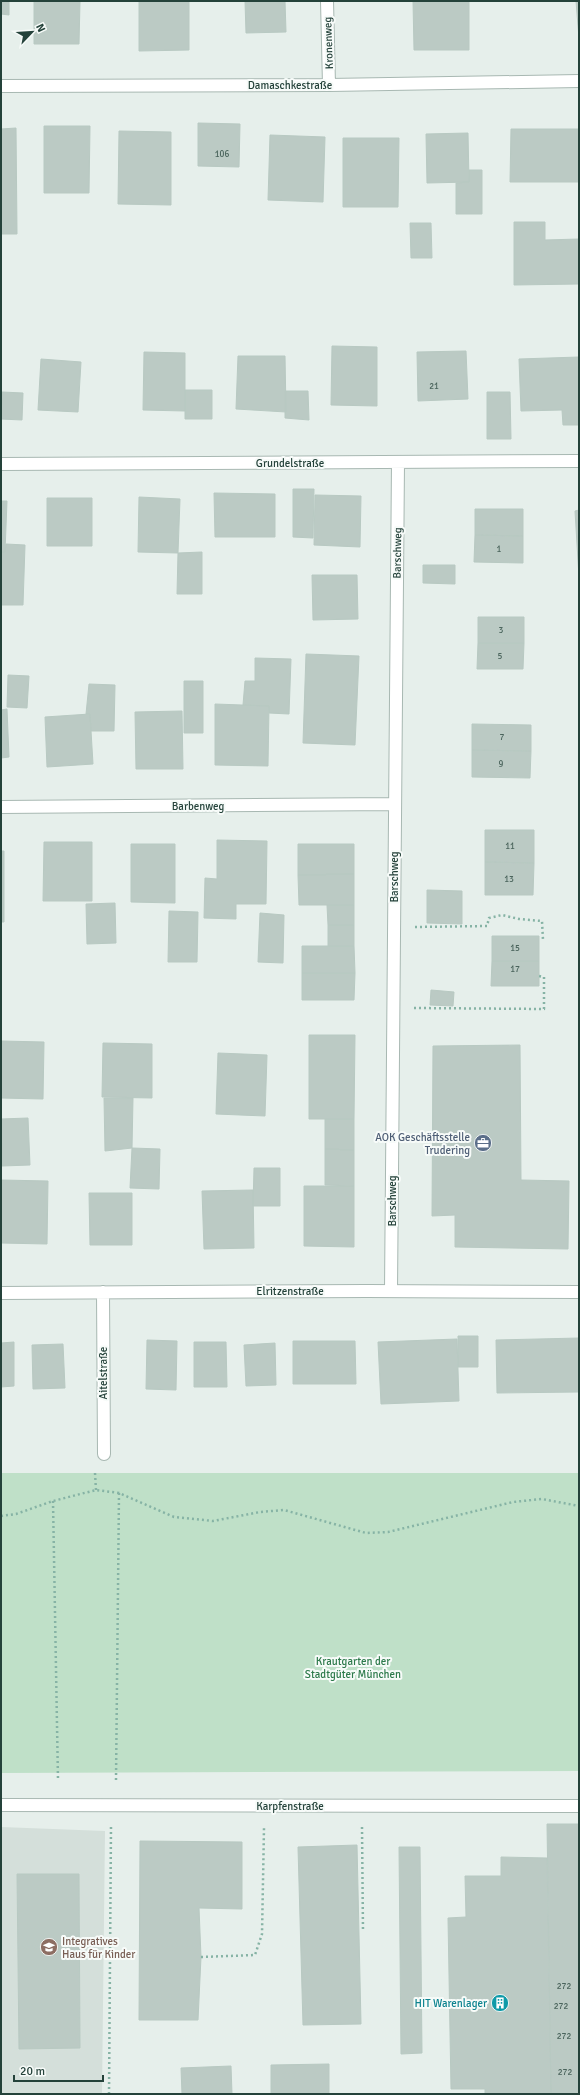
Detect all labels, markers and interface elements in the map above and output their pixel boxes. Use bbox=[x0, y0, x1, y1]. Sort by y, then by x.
north arrow bbox=[12, 12, 52, 52]
street label: Kronenweg bbox=[321, 16, 336, 69]
text: N bbox=[33, 22, 48, 34]
street label: Damaschkestraße bbox=[248, 79, 332, 92]
house number: 106 bbox=[215, 149, 229, 160]
house number: 21 bbox=[429, 381, 439, 392]
street label: Grundelstraße bbox=[256, 457, 324, 470]
street label: Barschweg bbox=[391, 527, 404, 579]
house number: 1 bbox=[497, 544, 502, 555]
house number: 3 bbox=[499, 625, 504, 636]
house number: 5 bbox=[498, 651, 503, 662]
house number: 7 bbox=[500, 732, 505, 743]
house number: 9 bbox=[499, 759, 504, 770]
street label: Barbenweg bbox=[172, 800, 224, 813]
house number: 11 bbox=[505, 841, 515, 852]
street label: Barschweg bbox=[388, 851, 401, 903]
house number: 13 bbox=[504, 874, 514, 885]
house number: 15 bbox=[510, 943, 520, 954]
house number: 17 bbox=[510, 964, 520, 975]
place label: AOK Geschäftsstelle Trudering bbox=[375, 1131, 470, 1157]
office icon: AOK Geschäftsstelle Trudering bbox=[473, 1133, 493, 1153]
street label: Barschweg bbox=[386, 1175, 399, 1227]
street label: Elritzenstraße bbox=[256, 1285, 324, 1298]
street label: Aitelstraße bbox=[97, 1347, 110, 1399]
park label: Krautgarten der Stadtgüter München bbox=[305, 1655, 401, 1681]
street label: Karpfenstraße bbox=[256, 1800, 324, 1813]
place label: Integratives Haus für Kinder bbox=[62, 1935, 135, 1961]
school or university icon: Integratives Haus für Kinder bbox=[39, 1937, 59, 1957]
house number: 272 bbox=[557, 1981, 571, 1992]
building icon: HIT Warenlager bbox=[490, 1993, 510, 2013]
place label: HIT Warenlager bbox=[415, 1997, 487, 2010]
house number: 272 bbox=[554, 2001, 568, 2012]
house number: 272 bbox=[557, 2031, 571, 2042]
scale bar bbox=[14, 2057, 103, 2083]
text: 20 m bbox=[20, 2064, 45, 2079]
house number: 272 bbox=[558, 2067, 572, 2078]

